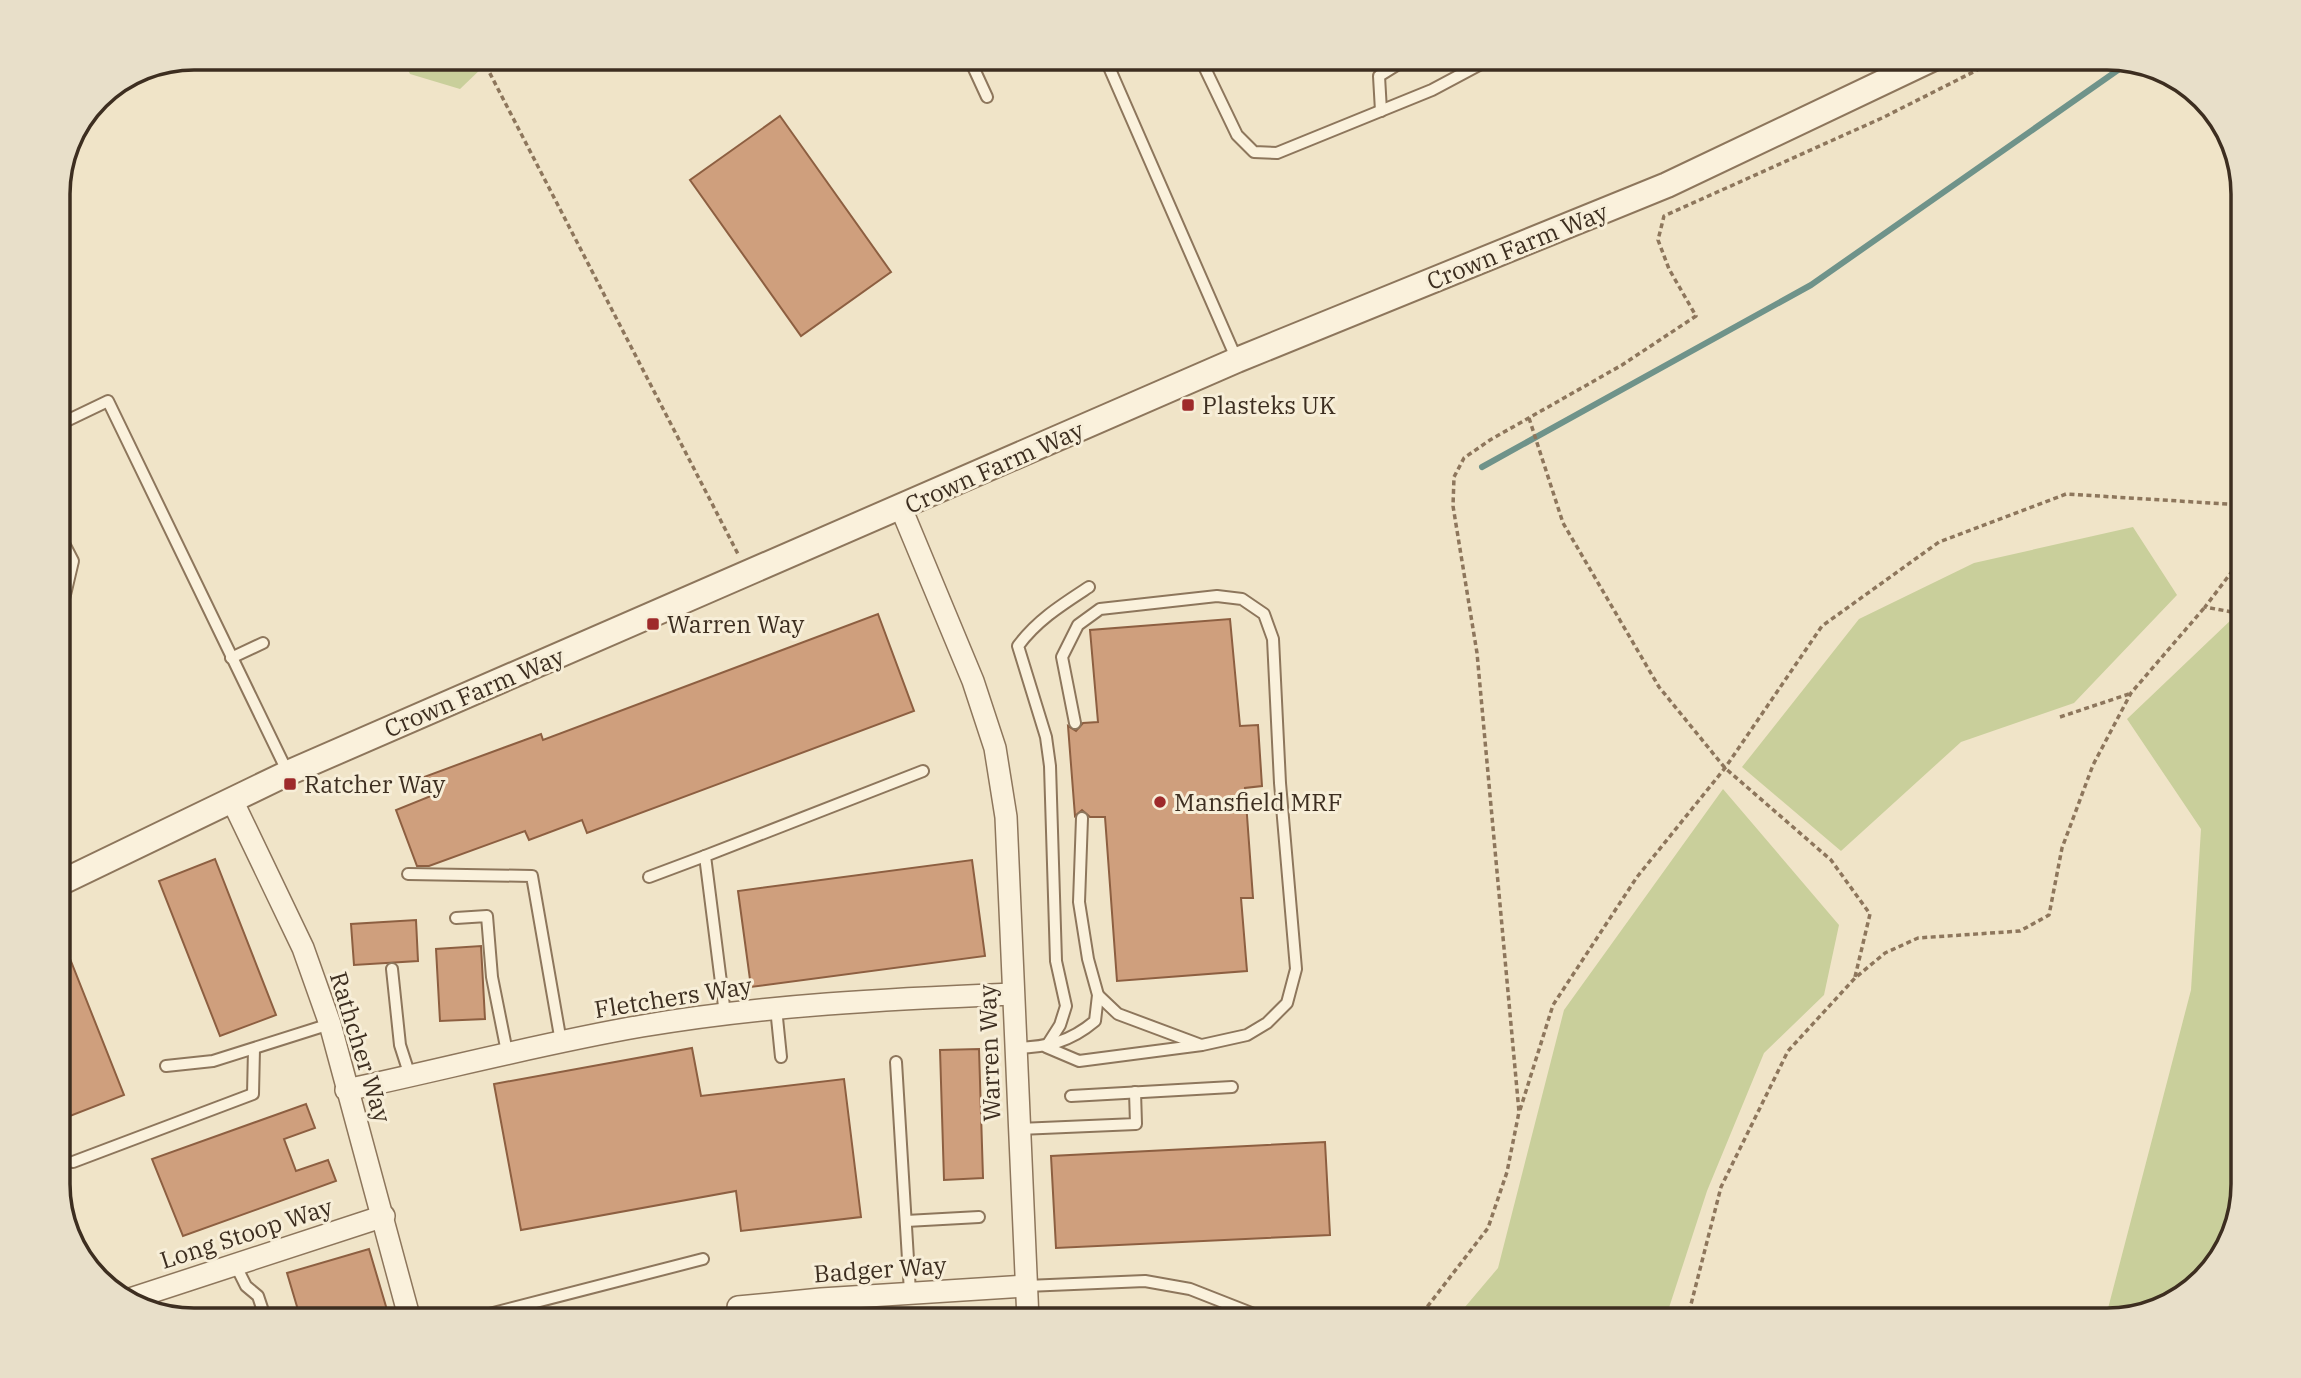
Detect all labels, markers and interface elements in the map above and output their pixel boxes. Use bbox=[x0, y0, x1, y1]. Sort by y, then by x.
street label: Crown Farm Way bbox=[1422, 195, 1612, 297]
place label: Plasteks UK bbox=[1202, 389, 1336, 421]
marker: Plasteks UK bbox=[1180, 397, 1196, 413]
street label: Crown Farm Way bbox=[900, 413, 1089, 521]
place label: Warren Way bbox=[667, 608, 805, 640]
marker: Warren Way bbox=[645, 616, 661, 632]
street label: Crown Farm Way bbox=[379, 640, 569, 744]
place label: Ratcher Way bbox=[304, 768, 446, 800]
marker: Ratcher Way bbox=[282, 776, 298, 792]
place label: Mansfield MRF bbox=[1174, 786, 1342, 818]
marker: Mansfield MRF bbox=[1152, 794, 1168, 810]
street label: Rathcher Way bbox=[323, 968, 399, 1127]
street label: Fletchers Way bbox=[592, 969, 754, 1025]
street label: Warren Way bbox=[971, 984, 1007, 1122]
street label: Long Stoop Way bbox=[156, 1190, 336, 1276]
street label: Badger Way bbox=[812, 1248, 948, 1290]

